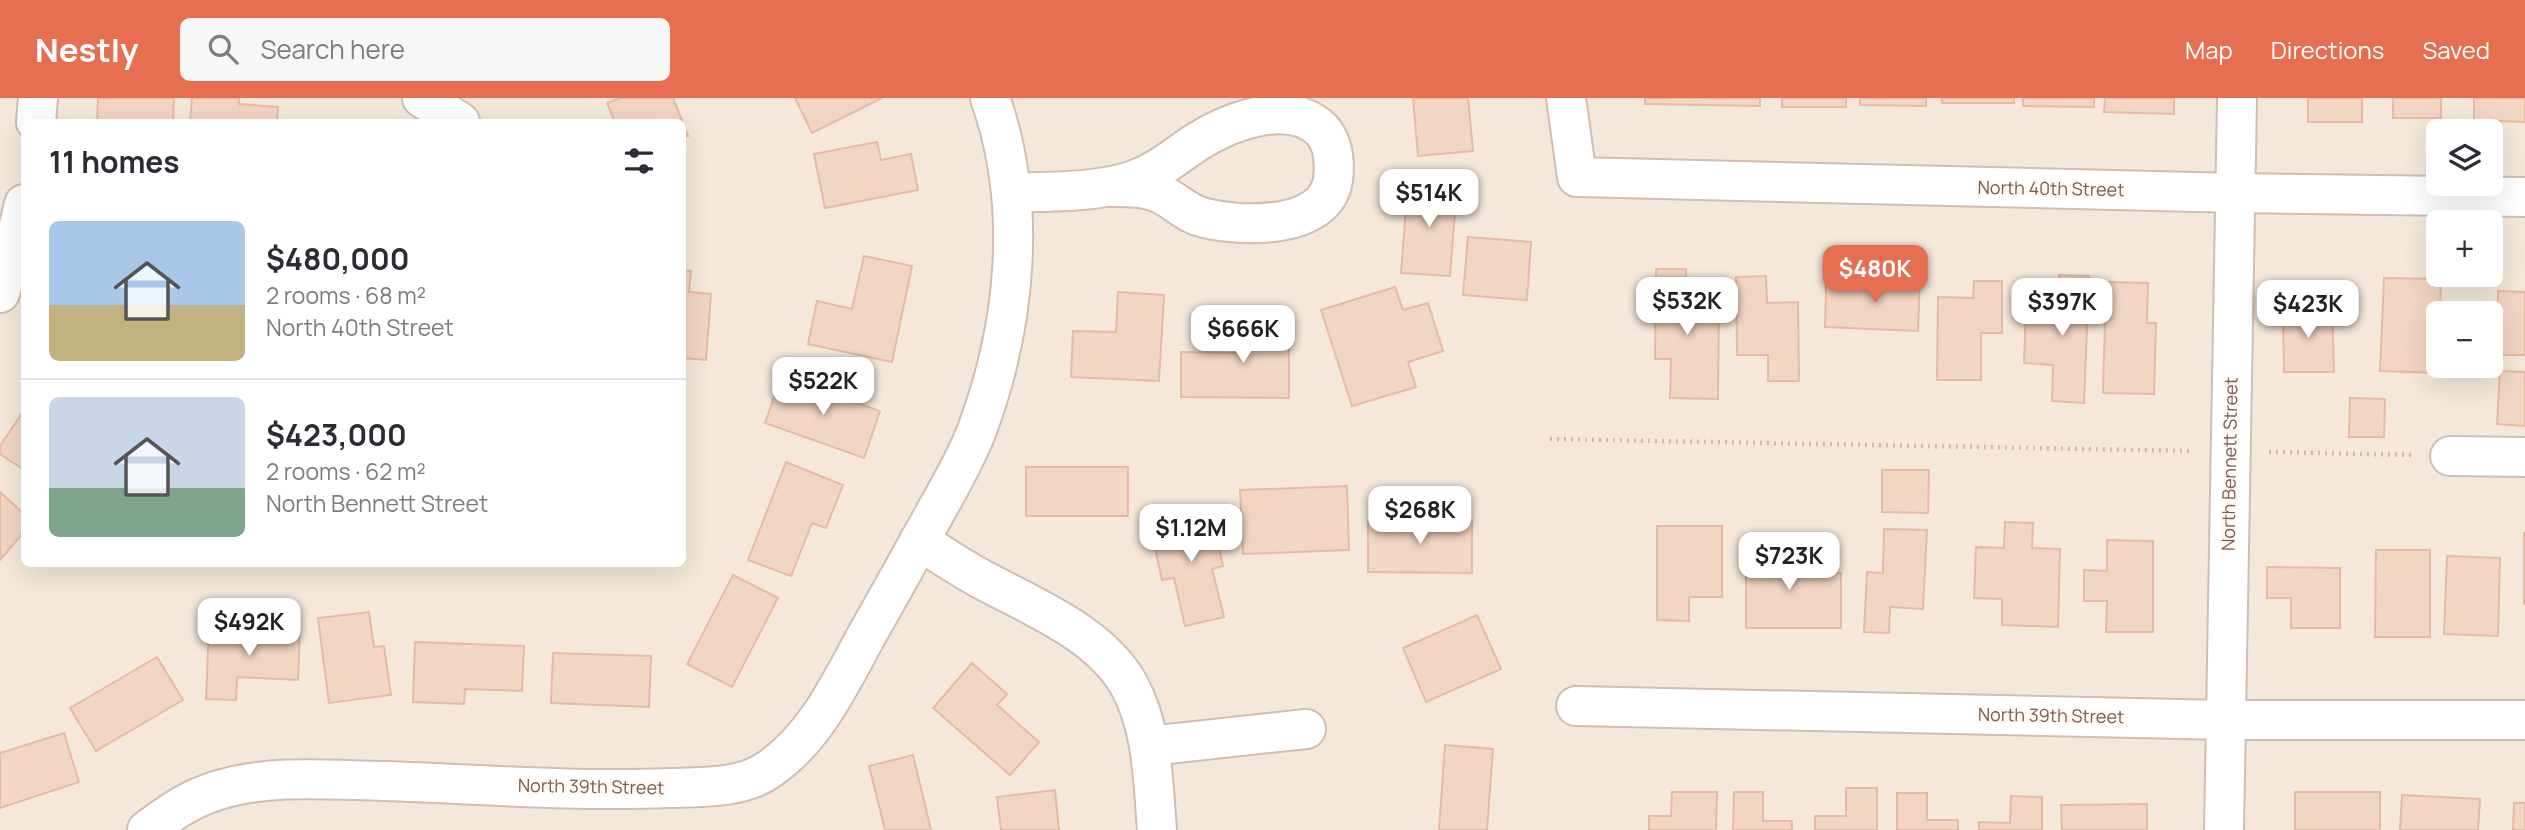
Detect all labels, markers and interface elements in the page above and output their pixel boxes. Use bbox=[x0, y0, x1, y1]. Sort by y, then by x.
search box bbox=[180, 18, 670, 81]
text: Nestly bbox=[35, 27, 138, 72]
icon: search bbox=[204, 30, 242, 68]
text: Search here bbox=[260, 31, 405, 67]
text: Map bbox=[2185, 33, 2233, 66]
text: Directions bbox=[2271, 33, 2384, 66]
text: Saved bbox=[2422, 33, 2490, 66]
map controls bbox=[2426, 119, 2503, 378]
button: layers bbox=[2426, 119, 2503, 196]
text: 11 homes bbox=[49, 141, 180, 182]
icon: filters bbox=[620, 142, 658, 180]
pin: $514K bbox=[1380, 170, 1478, 229]
street label: North 40th Street bbox=[1977, 175, 2125, 201]
text: $514K bbox=[1396, 176, 1462, 208]
button: + bbox=[2426, 210, 2503, 287]
text: $480,000 bbox=[266, 238, 410, 279]
pin: $480K bbox=[1826, 246, 1924, 305]
icon: home bbox=[105, 249, 189, 333]
text: $480K bbox=[1839, 252, 1911, 284]
pin: $532K bbox=[1638, 278, 1736, 337]
pin: $397K bbox=[2013, 278, 2111, 338]
text: 2 rooms · 68 m² bbox=[266, 279, 426, 311]
pin: $423K bbox=[2259, 280, 2357, 340]
text: $532K bbox=[1652, 284, 1722, 316]
text: $397K bbox=[2027, 285, 2097, 317]
text: $423K bbox=[2273, 287, 2343, 319]
button: − bbox=[2426, 301, 2503, 378]
pin: $666K bbox=[1194, 306, 1292, 365]
text: North 40th Street bbox=[266, 311, 454, 343]
text: $666K bbox=[1207, 312, 1279, 344]
pin: $522K bbox=[774, 358, 872, 417]
text: $522K bbox=[788, 364, 858, 396]
street label: North Bennett Street bbox=[2215, 377, 2243, 551]
text: $423,000 bbox=[266, 414, 407, 455]
icon: home bbox=[105, 425, 189, 509]
text: 2 rooms · 62 m² bbox=[266, 455, 426, 487]
pin: $268K bbox=[1371, 486, 1469, 546]
text: North Bennett Street bbox=[266, 487, 488, 519]
text: $268K bbox=[1384, 493, 1456, 525]
pin: $1.12M bbox=[1134, 504, 1248, 564]
text: $1.12M bbox=[1155, 511, 1227, 543]
pin: $723K bbox=[1740, 532, 1838, 592]
text: $723K bbox=[1755, 539, 1823, 571]
pin: $492K bbox=[200, 598, 298, 658]
text: $492K bbox=[214, 605, 284, 637]
street label: North 39th Street bbox=[1978, 702, 2124, 728]
street label: North 39th Street bbox=[518, 773, 664, 799]

